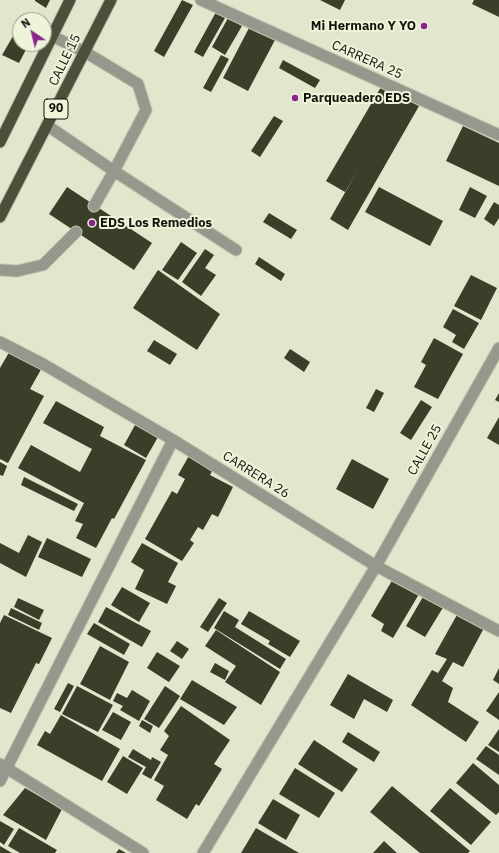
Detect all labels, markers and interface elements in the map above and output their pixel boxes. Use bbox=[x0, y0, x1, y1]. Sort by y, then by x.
north arrow bbox=[12, 12, 52, 52]
text: N bbox=[18, 15, 33, 31]
place label: Mi Hermano Y YO bbox=[311, 18, 416, 34]
marker: Mi Hermano Y YO bbox=[419, 21, 429, 31]
street label: CALLE 15 bbox=[46, 32, 84, 88]
street label: CARRERA 25 bbox=[329, 37, 405, 83]
place label: Parqueadero EDS bbox=[303, 90, 410, 106]
marker: Parqueadero EDS bbox=[290, 93, 300, 103]
road number: 90 bbox=[44, 99, 68, 119]
place label: EDS Los Remedios bbox=[100, 215, 212, 231]
marker: EDS Los Remedios bbox=[87, 218, 97, 228]
street label: CALLE 25 bbox=[405, 422, 445, 478]
street label: CARRERA 26 bbox=[220, 448, 292, 502]

